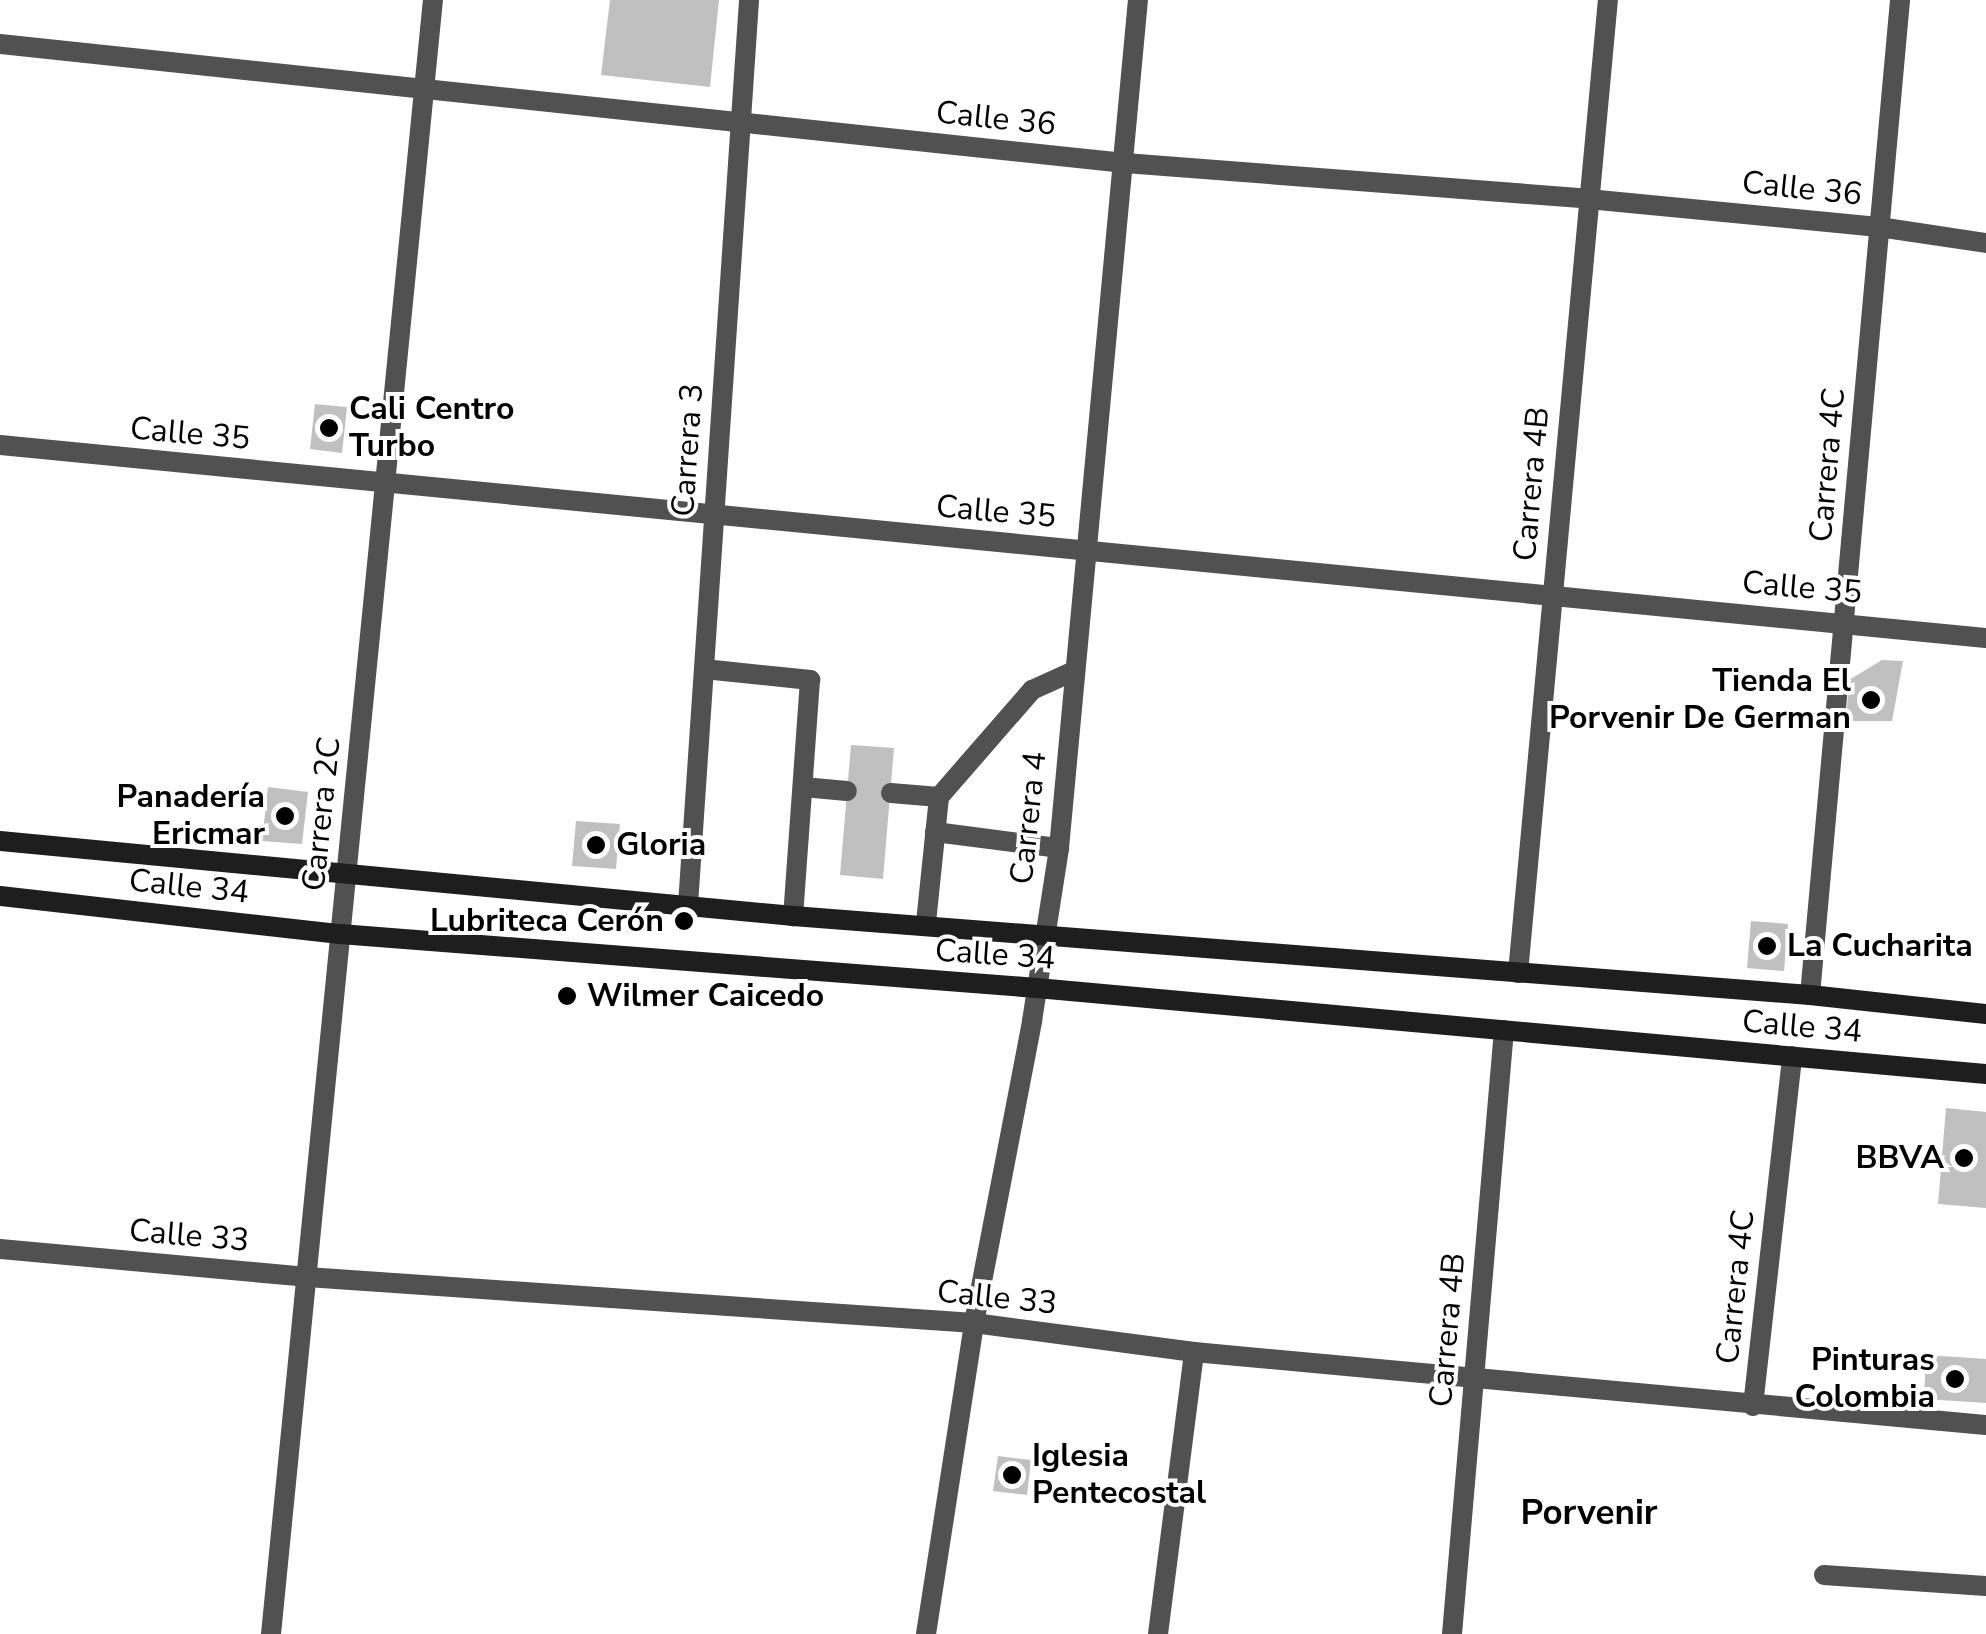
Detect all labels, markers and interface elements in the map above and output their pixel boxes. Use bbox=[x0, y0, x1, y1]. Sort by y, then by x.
street label: Calle 36 bbox=[934, 94, 1058, 144]
street label: Calle 36 bbox=[1740, 164, 1864, 214]
street label: Carrera 3 bbox=[664, 382, 712, 518]
street label: Carrera 4C bbox=[1802, 386, 1854, 544]
place label: Cali Centro Turbo bbox=[349, 391, 514, 466]
street label: Carrera 4B bbox=[1506, 405, 1558, 563]
street label: Calle 35 bbox=[128, 410, 252, 458]
marker: Cali Centro Turbo bbox=[318, 417, 340, 439]
street label: Calle 35 bbox=[934, 488, 1058, 536]
street label: Calle 35 bbox=[1740, 564, 1864, 612]
place label: Tienda El Porvenir De German bbox=[1549, 663, 1851, 738]
marker: Tienda El Porvenir De German bbox=[1860, 689, 1882, 711]
street label: Carrera 2C bbox=[295, 735, 349, 893]
street label: Carrera 4 bbox=[1003, 750, 1055, 886]
place label: Panadería Ericmar bbox=[116, 779, 265, 854]
marker: Panadería Ericmar bbox=[274, 805, 296, 827]
place label: Gloria bbox=[616, 826, 706, 864]
marker: Gloria bbox=[585, 834, 607, 856]
street label: Calle 34 bbox=[127, 862, 251, 912]
place label: Lubriteca Cerón bbox=[430, 902, 664, 940]
marker: Lubriteca Cerón bbox=[673, 910, 695, 932]
place label: La Cucharita bbox=[1787, 927, 1973, 965]
street label: Calle 34 bbox=[934, 932, 1056, 978]
marker: La Cucharita bbox=[1756, 935, 1778, 957]
place label: Wilmer Caicedo bbox=[587, 977, 824, 1015]
marker: Wilmer Caicedo bbox=[556, 985, 578, 1007]
street label: Calle 34 bbox=[1740, 1003, 1864, 1051]
place label: BBVA bbox=[1856, 1139, 1944, 1177]
marker: BBVA bbox=[1953, 1147, 1975, 1169]
street label: Carrera 4C bbox=[1709, 1208, 1763, 1366]
street label: Calle 33 bbox=[127, 1212, 251, 1260]
street label: Carrera 4B bbox=[1422, 1251, 1474, 1409]
street label: Calle 33 bbox=[935, 1273, 1059, 1323]
place label: Pinturas Colombia bbox=[1795, 1342, 1935, 1417]
marker: Pinturas Colombia bbox=[1944, 1368, 1966, 1390]
place label: Iglesia Pentecostal bbox=[1032, 1438, 1206, 1513]
marker: Iglesia Pentecostal bbox=[1001, 1464, 1023, 1486]
district label: Porvenir bbox=[1520, 1492, 1658, 1534]

